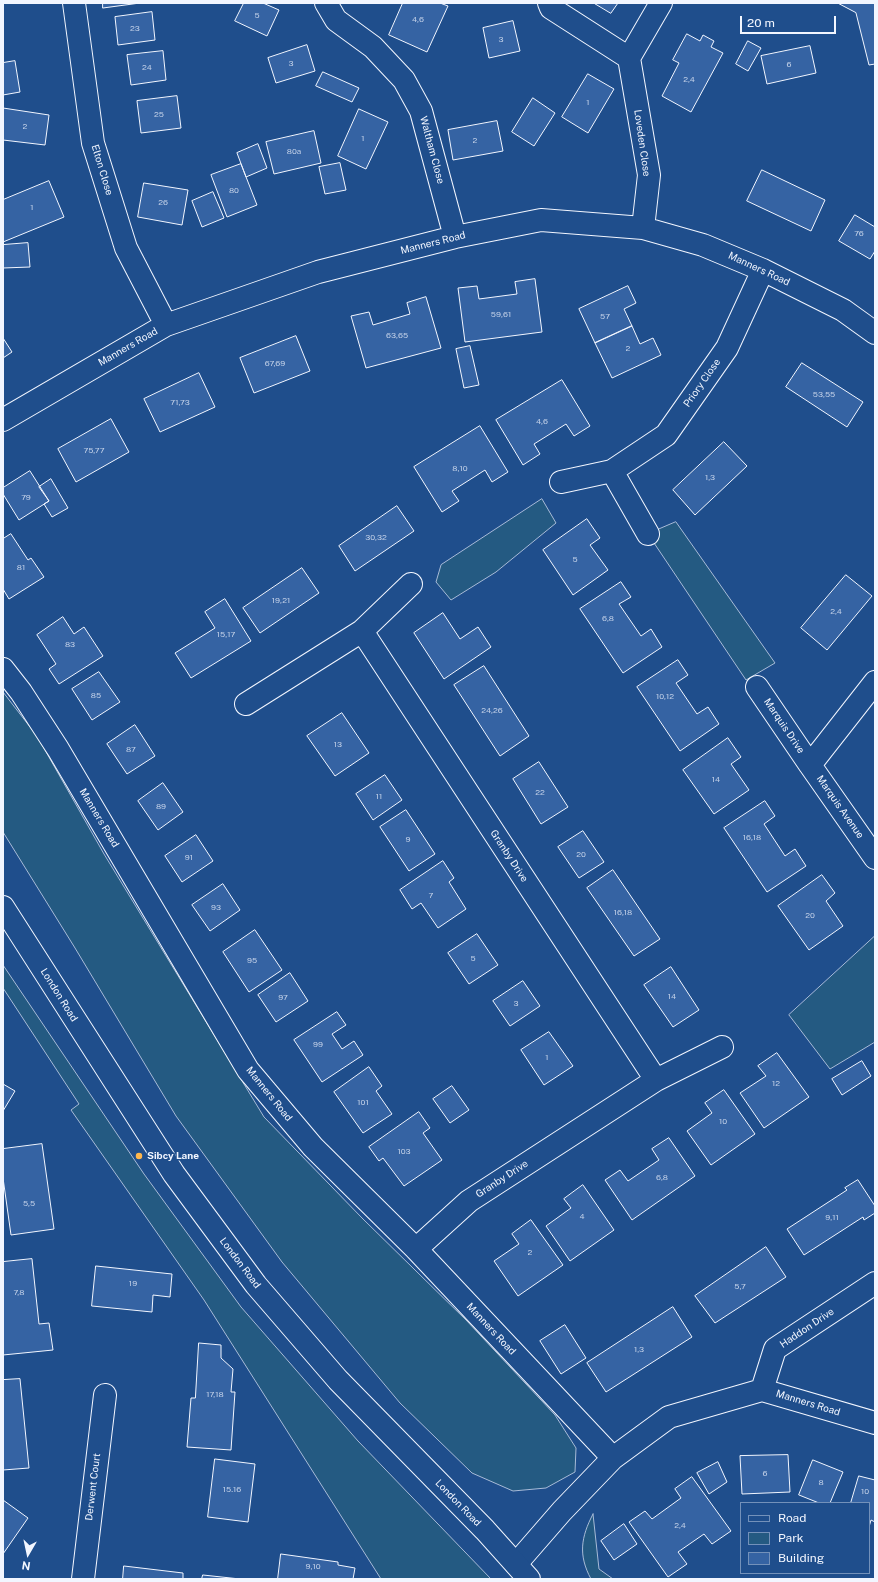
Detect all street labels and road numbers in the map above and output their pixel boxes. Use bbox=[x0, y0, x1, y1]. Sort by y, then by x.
street label: Loveden Close bbox=[631, 109, 653, 177]
street label: Waltham Close bbox=[417, 115, 447, 185]
street label: Elton Close bbox=[89, 143, 115, 197]
street label: Manners Road bbox=[399, 229, 467, 257]
street label: Manners Road bbox=[726, 249, 792, 289]
street label: Manners Road bbox=[96, 325, 160, 369]
street label: Priory Close bbox=[681, 357, 723, 409]
street label: Marquis Drive bbox=[761, 696, 807, 756]
street label: Marquis Avenue bbox=[814, 773, 866, 841]
street label: Manners Road bbox=[77, 786, 121, 850]
street label: Granby Drive bbox=[488, 828, 530, 884]
street label: London Road bbox=[38, 966, 80, 1024]
street label: Manners Road bbox=[243, 1064, 295, 1124]
street label: Granby Drive bbox=[474, 1158, 530, 1200]
street label: London Road bbox=[217, 1235, 263, 1291]
street label: Manners Road bbox=[464, 1301, 518, 1357]
street label: Haddon Drive bbox=[778, 1305, 836, 1351]
street label: Manners Road bbox=[774, 1388, 842, 1418]
street label: Derwent Court bbox=[83, 1453, 103, 1521]
street label: London Road bbox=[433, 1477, 483, 1529]

